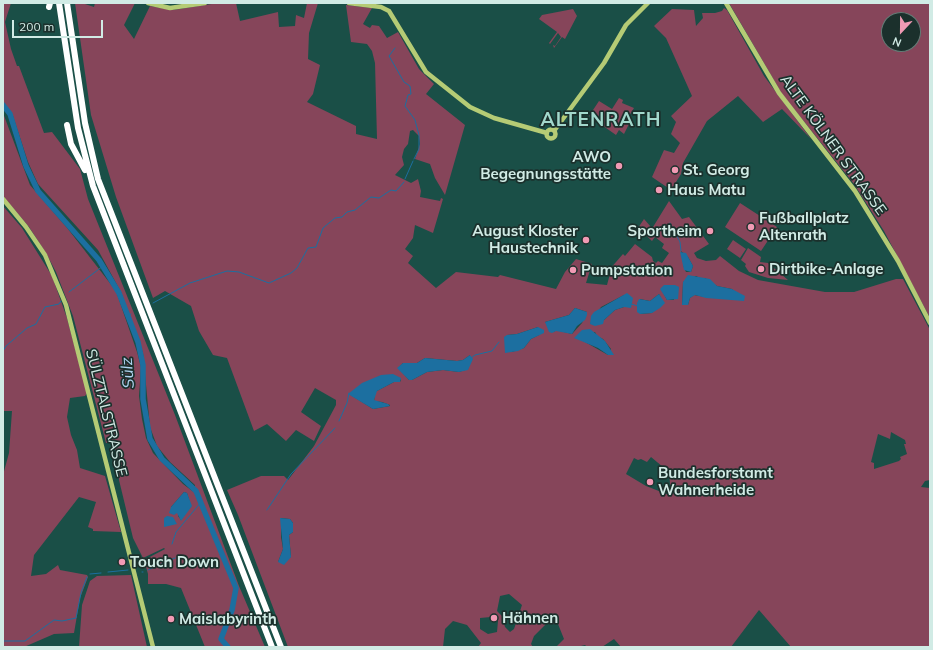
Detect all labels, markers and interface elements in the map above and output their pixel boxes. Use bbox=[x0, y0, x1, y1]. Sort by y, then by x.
scale bar bbox=[14, 12, 105, 38]
north arrow bbox=[881, 12, 921, 52]
text: 200 m bbox=[19, 19, 54, 34]
text: N bbox=[890, 34, 903, 50]
street label: ALTE KÖLNER STRASSE bbox=[776, 71, 890, 219]
district label: ALTENRATH bbox=[540, 109, 662, 131]
place label: AWO Begegnungsstätte bbox=[480, 148, 611, 183]
marker: AWO Begegnungsstätte bbox=[614, 161, 624, 171]
place label: St. Georg bbox=[683, 161, 750, 179]
marker: St. Georg bbox=[670, 165, 680, 175]
place label: Haus Matu bbox=[667, 181, 745, 199]
marker: Haus Matu bbox=[654, 185, 664, 195]
place label: Fußballplatz Altenrath bbox=[759, 209, 849, 244]
place label: August Kloster Haustechnik bbox=[472, 222, 578, 257]
place label: Sportheim bbox=[627, 222, 702, 240]
marker: Fußballplatz Altenrath bbox=[746, 222, 756, 232]
marker: Sportheim bbox=[705, 226, 715, 236]
marker: August Kloster Haustechnik bbox=[581, 235, 591, 245]
place label: Dirtbike-Anlage bbox=[769, 260, 883, 278]
place label: Pumpstation bbox=[581, 261, 673, 279]
marker: Dirtbike-Anlage bbox=[756, 264, 766, 274]
marker: Pumpstation bbox=[568, 265, 578, 275]
street label: SÜLZTALSTRASSE bbox=[81, 347, 131, 479]
water label: Sülz bbox=[117, 357, 139, 389]
place label: Bundesforstamt Wahnerheide bbox=[658, 464, 773, 499]
marker: Bundesforstamt Wahnerheide bbox=[645, 477, 655, 487]
place label: Touch Down bbox=[130, 553, 219, 571]
marker: Touch Down bbox=[117, 557, 127, 567]
place label: Hähnen bbox=[502, 609, 558, 627]
place label: Maislabyrinth bbox=[179, 610, 277, 628]
marker: Hähnen bbox=[489, 613, 499, 623]
marker: Maislabyrinth bbox=[166, 614, 176, 624]

